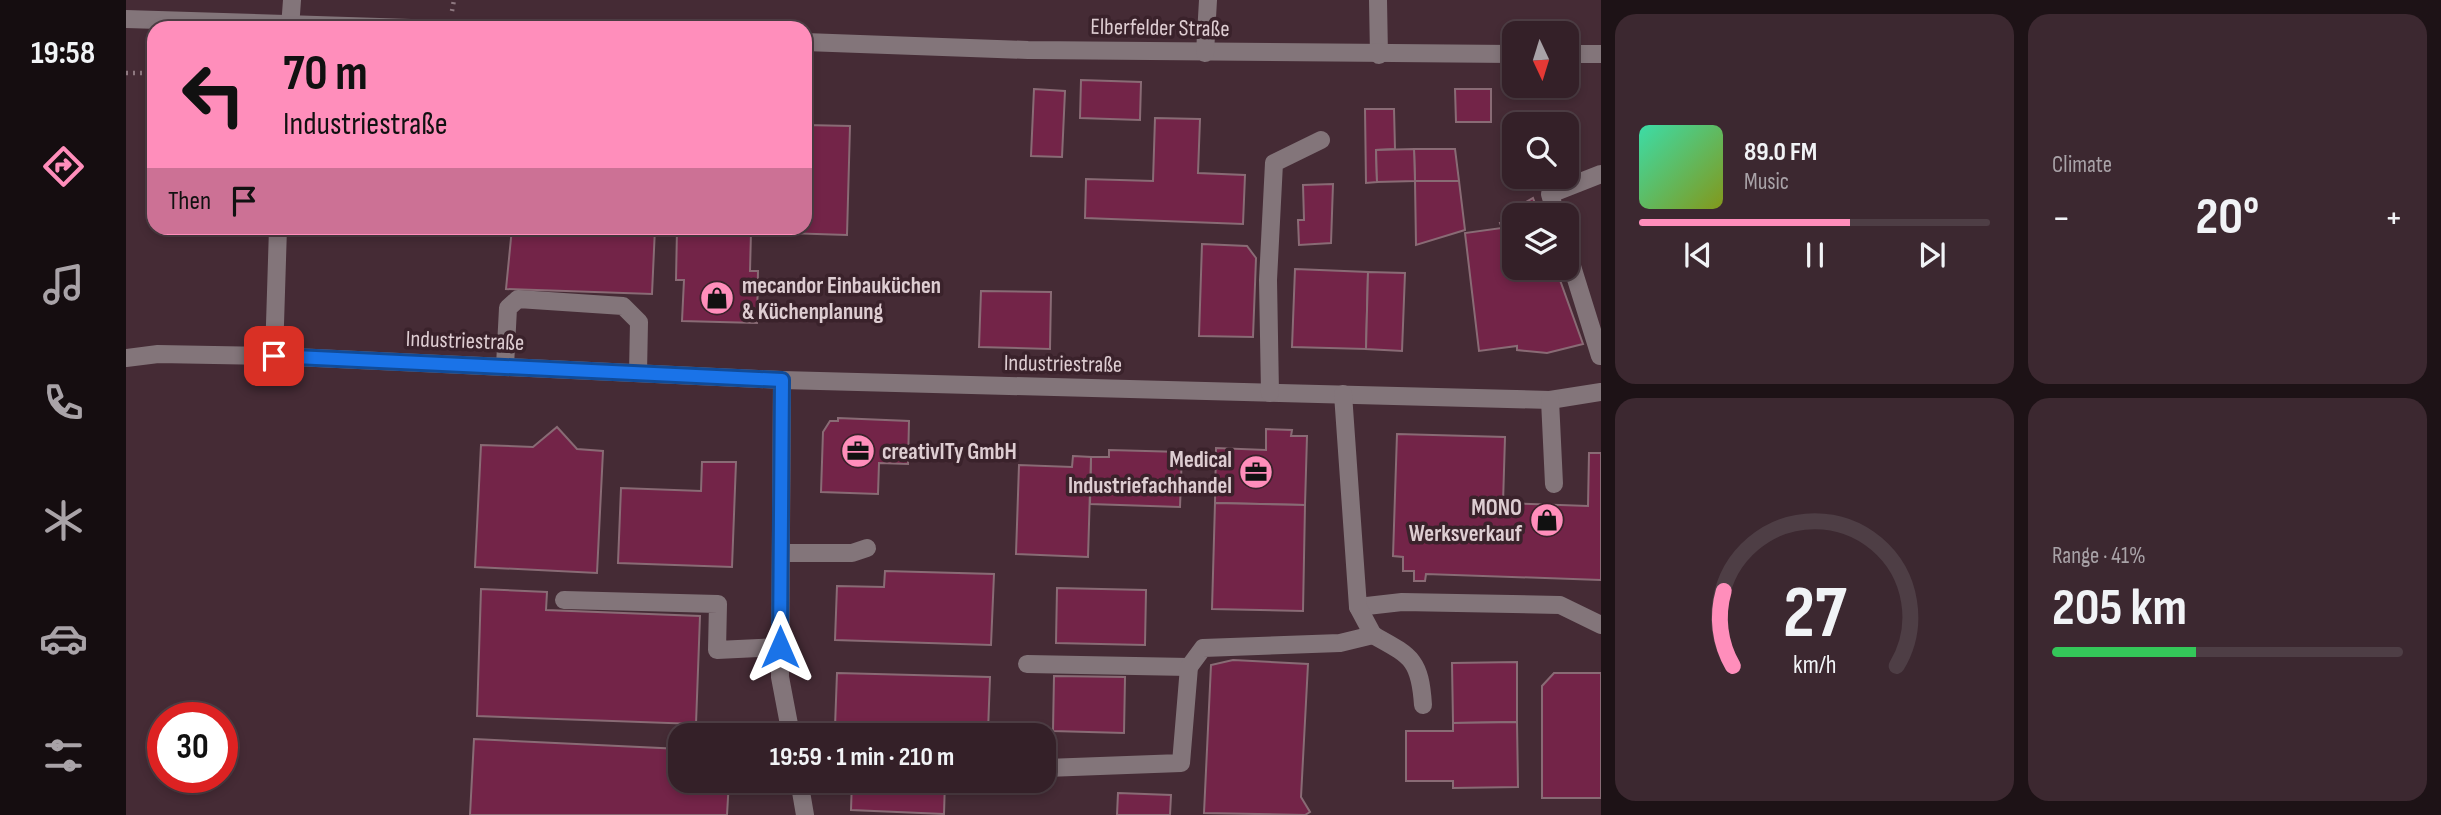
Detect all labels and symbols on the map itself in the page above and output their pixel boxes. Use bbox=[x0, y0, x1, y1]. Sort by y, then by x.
street label: Elberfelder Straße bbox=[1090, 13, 1230, 43]
north arrow bbox=[1502, 21, 1578, 98]
place label: mecandor Einbauküchen & Küchenplanung bbox=[742, 272, 941, 326]
shop icon: mecandor Einbauküchen & Küchenplanung bbox=[698, 279, 736, 317]
street label: Industriestraße bbox=[405, 325, 525, 357]
pin bbox=[244, 326, 304, 386]
street label: Industriestraße bbox=[1004, 349, 1122, 379]
office icon: creativITy GmbH bbox=[839, 432, 877, 470]
place label: creativITy GmbH bbox=[882, 438, 1017, 466]
place label: Medical Industriefachhandel bbox=[1068, 446, 1232, 500]
office icon: Medical Industriefachhandel bbox=[1237, 453, 1275, 491]
place label: MONO Werksverkauf bbox=[1409, 494, 1523, 548]
shop icon: MONO Werksverkauf bbox=[1528, 501, 1566, 539]
position arrow bbox=[743, 610, 817, 684]
speed limit sign: 30 bbox=[147, 702, 238, 793]

